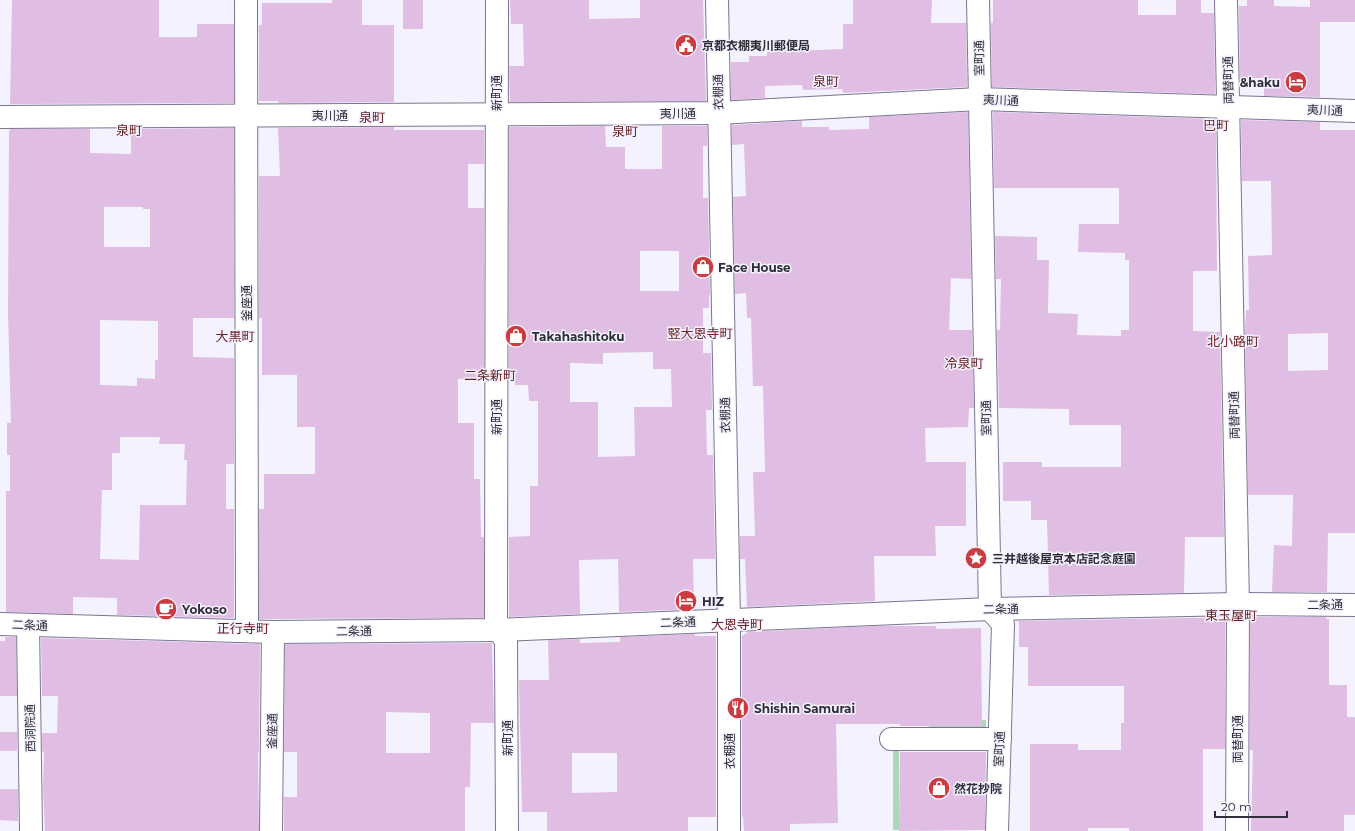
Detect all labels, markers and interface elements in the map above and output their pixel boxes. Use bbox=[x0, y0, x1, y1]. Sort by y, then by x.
public building icon: 京都衣棚夷川郵便局 bbox=[673, 32, 699, 58]
place label: 京都衣棚夷川郵便局 bbox=[702, 38, 810, 53]
street label: 室町通 bbox=[971, 40, 987, 76]
street label: 両替町通 bbox=[1220, 56, 1236, 104]
hotel icon: &haku bbox=[1283, 69, 1309, 95]
district label: 泉町 bbox=[813, 73, 839, 89]
street label: 衣棚通 bbox=[710, 74, 726, 110]
street label: 新町通 bbox=[489, 75, 504, 111]
place label: &haku bbox=[1240, 75, 1280, 90]
street label: 夷川通 bbox=[983, 92, 1019, 108]
street label: 夷川通 bbox=[1307, 102, 1343, 118]
street label: 夷川通 bbox=[660, 106, 696, 121]
street label: 夷川通 bbox=[312, 108, 348, 123]
district label: 泉町 bbox=[359, 109, 385, 125]
district label: 巴町 bbox=[1203, 117, 1229, 133]
district label: 泉町 bbox=[116, 122, 142, 138]
district label: 泉町 bbox=[612, 123, 638, 139]
shop icon: Face House bbox=[690, 254, 716, 280]
place label: Face House bbox=[718, 260, 791, 275]
street label: 釜座通 bbox=[239, 285, 254, 321]
shop icon: Takahashitoku bbox=[503, 323, 529, 349]
district label: 竪大恩寺町 bbox=[667, 325, 733, 341]
district label: 大黒町 bbox=[215, 328, 255, 344]
place label: Takahashitoku bbox=[532, 329, 624, 344]
district label: 北小路町 bbox=[1207, 333, 1259, 349]
district label: 冷泉町 bbox=[944, 355, 984, 371]
district label: 二条新町 bbox=[464, 367, 516, 383]
street label: 両替町通 bbox=[1226, 391, 1242, 439]
street label: 衣棚通 bbox=[717, 397, 733, 433]
street label: 新町通 bbox=[489, 399, 504, 435]
street label: 室町通 bbox=[978, 400, 994, 436]
place icon: 三井越後屋京本店記念庭園 bbox=[963, 545, 989, 571]
place label: 三井越後屋京本店記念庭園 bbox=[992, 551, 1136, 566]
hotel icon: HIZ bbox=[673, 588, 699, 614]
place label: HIZ bbox=[702, 594, 724, 609]
cafe icon: Yokoso bbox=[153, 596, 179, 622]
street label: 二条通 bbox=[1307, 597, 1343, 612]
street label: 二条通 bbox=[983, 601, 1019, 617]
place label: Yokoso bbox=[181, 602, 227, 617]
district label: 東玉屋町 bbox=[1205, 607, 1257, 623]
street label: 二条通 bbox=[660, 614, 696, 630]
district label: 大恩寺町 bbox=[711, 616, 763, 632]
street label: 二条通 bbox=[12, 617, 48, 633]
district label: 正行寺町 bbox=[217, 620, 269, 636]
street label: 二条通 bbox=[336, 623, 372, 639]
restaurant icon: Shishin Samurai bbox=[725, 695, 751, 721]
place label: Shishin Samurai bbox=[754, 701, 855, 716]
street label: 西洞院通 bbox=[22, 704, 38, 752]
street label: 釜座通 bbox=[264, 713, 280, 749]
street label: 両替町通 bbox=[1230, 715, 1245, 763]
street label: 新町通 bbox=[500, 720, 515, 756]
street label: 室町通 bbox=[991, 731, 1007, 767]
street label: 衣棚通 bbox=[722, 733, 737, 769]
shop icon: 然花抄院 bbox=[926, 775, 952, 801]
place label: 然花抄院 bbox=[954, 781, 1002, 796]
scale bar bbox=[1215, 793, 1287, 819]
text: 20 m bbox=[1221, 799, 1252, 814]

